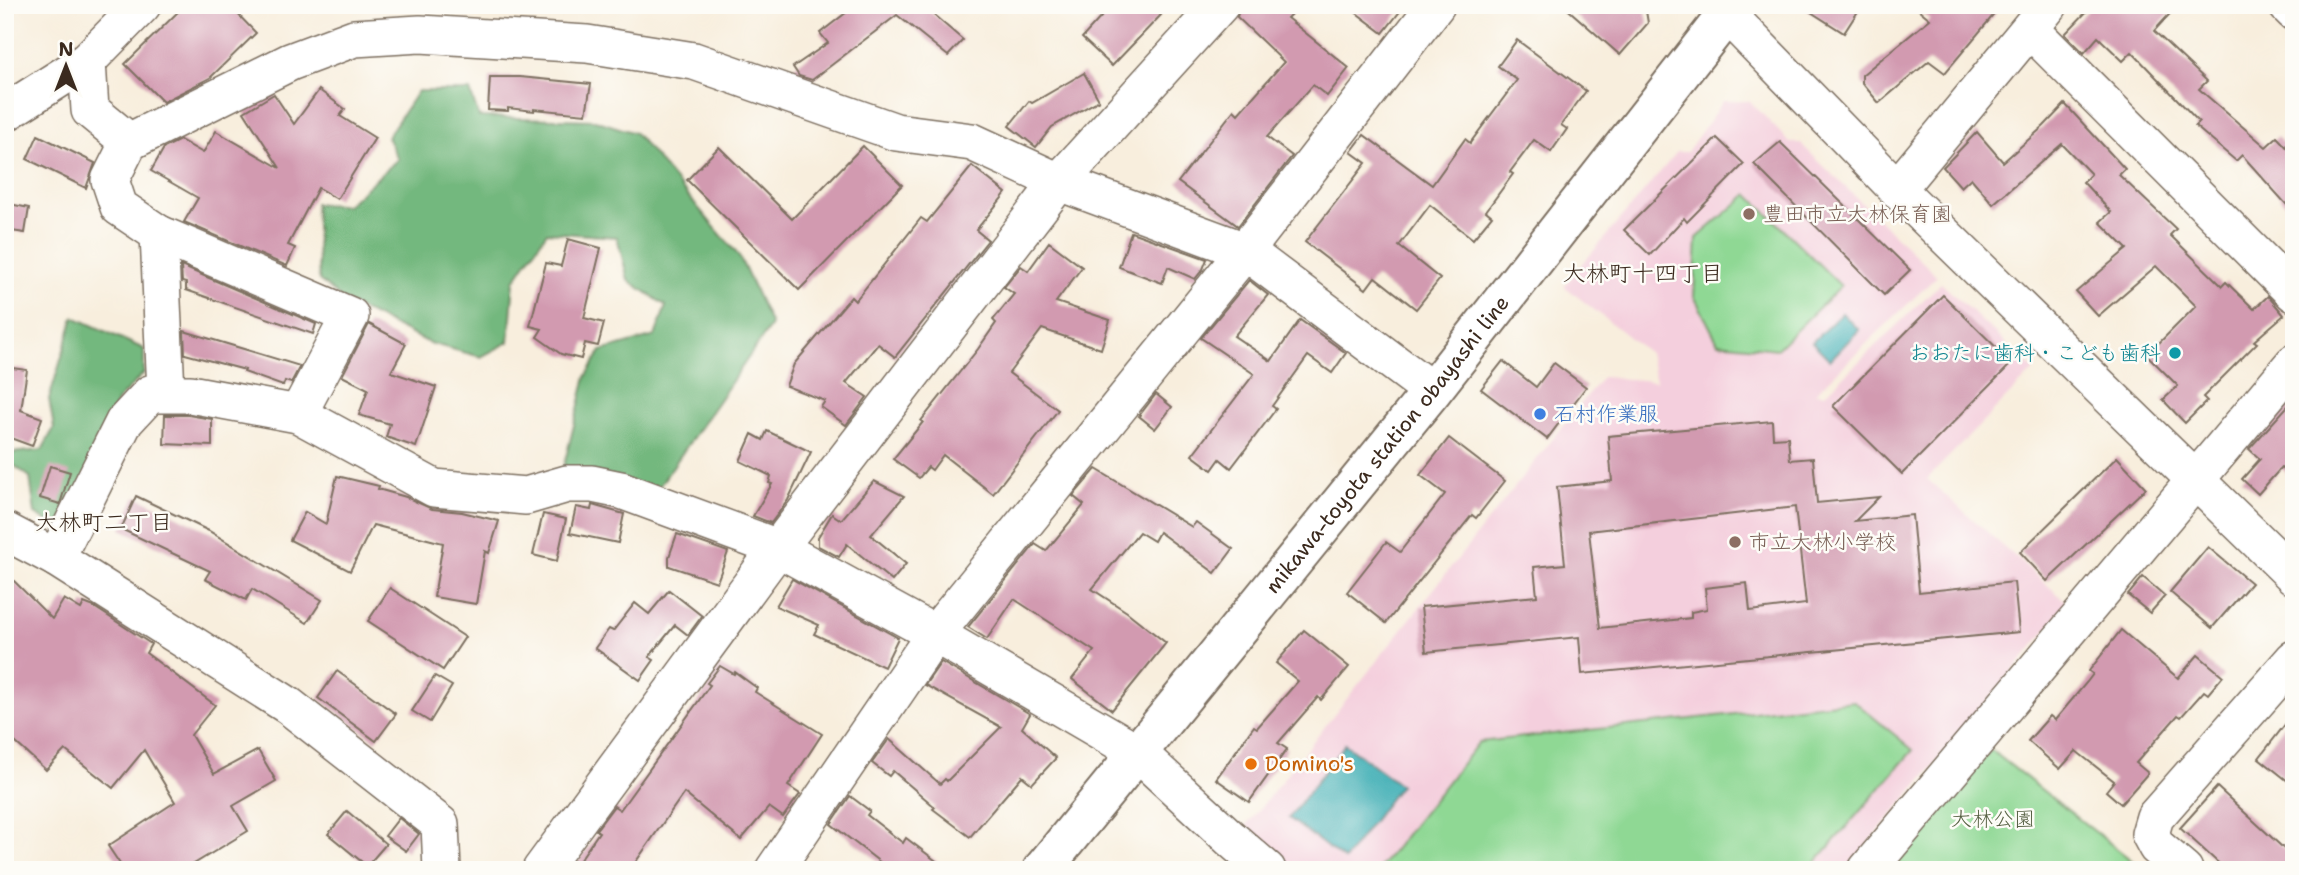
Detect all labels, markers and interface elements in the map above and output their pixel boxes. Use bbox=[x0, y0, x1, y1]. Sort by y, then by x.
north arrow bbox=[32, 32, 102, 102]
text: N bbox=[58, 37, 74, 62]
place label: 豊田市立大林保育園 bbox=[1763, 200, 1952, 228]
marker: 豊田市立大林保育園 bbox=[1741, 206, 1757, 222]
district label: 大林町十四丁目 bbox=[1563, 258, 1724, 288]
street label: mikawa-toyota station obayashi line bbox=[1259, 290, 1516, 599]
place label: おおたに歯科・こども歯科 bbox=[1909, 339, 2161, 367]
marker: おおたに歯科・こども歯科 bbox=[2167, 345, 2183, 361]
place label: 石村作業服 bbox=[1554, 400, 1659, 428]
marker: 石村作業服 bbox=[1532, 406, 1548, 422]
district label: 大林町二丁目 bbox=[35, 507, 173, 537]
place label: 市立大林小学校 bbox=[1749, 528, 1896, 556]
marker: 市立大林小学校 bbox=[1727, 534, 1743, 550]
place label: Domino's bbox=[1265, 750, 1354, 778]
marker: Domino's bbox=[1243, 756, 1259, 772]
park label: 大林公園 bbox=[1951, 805, 2035, 833]

